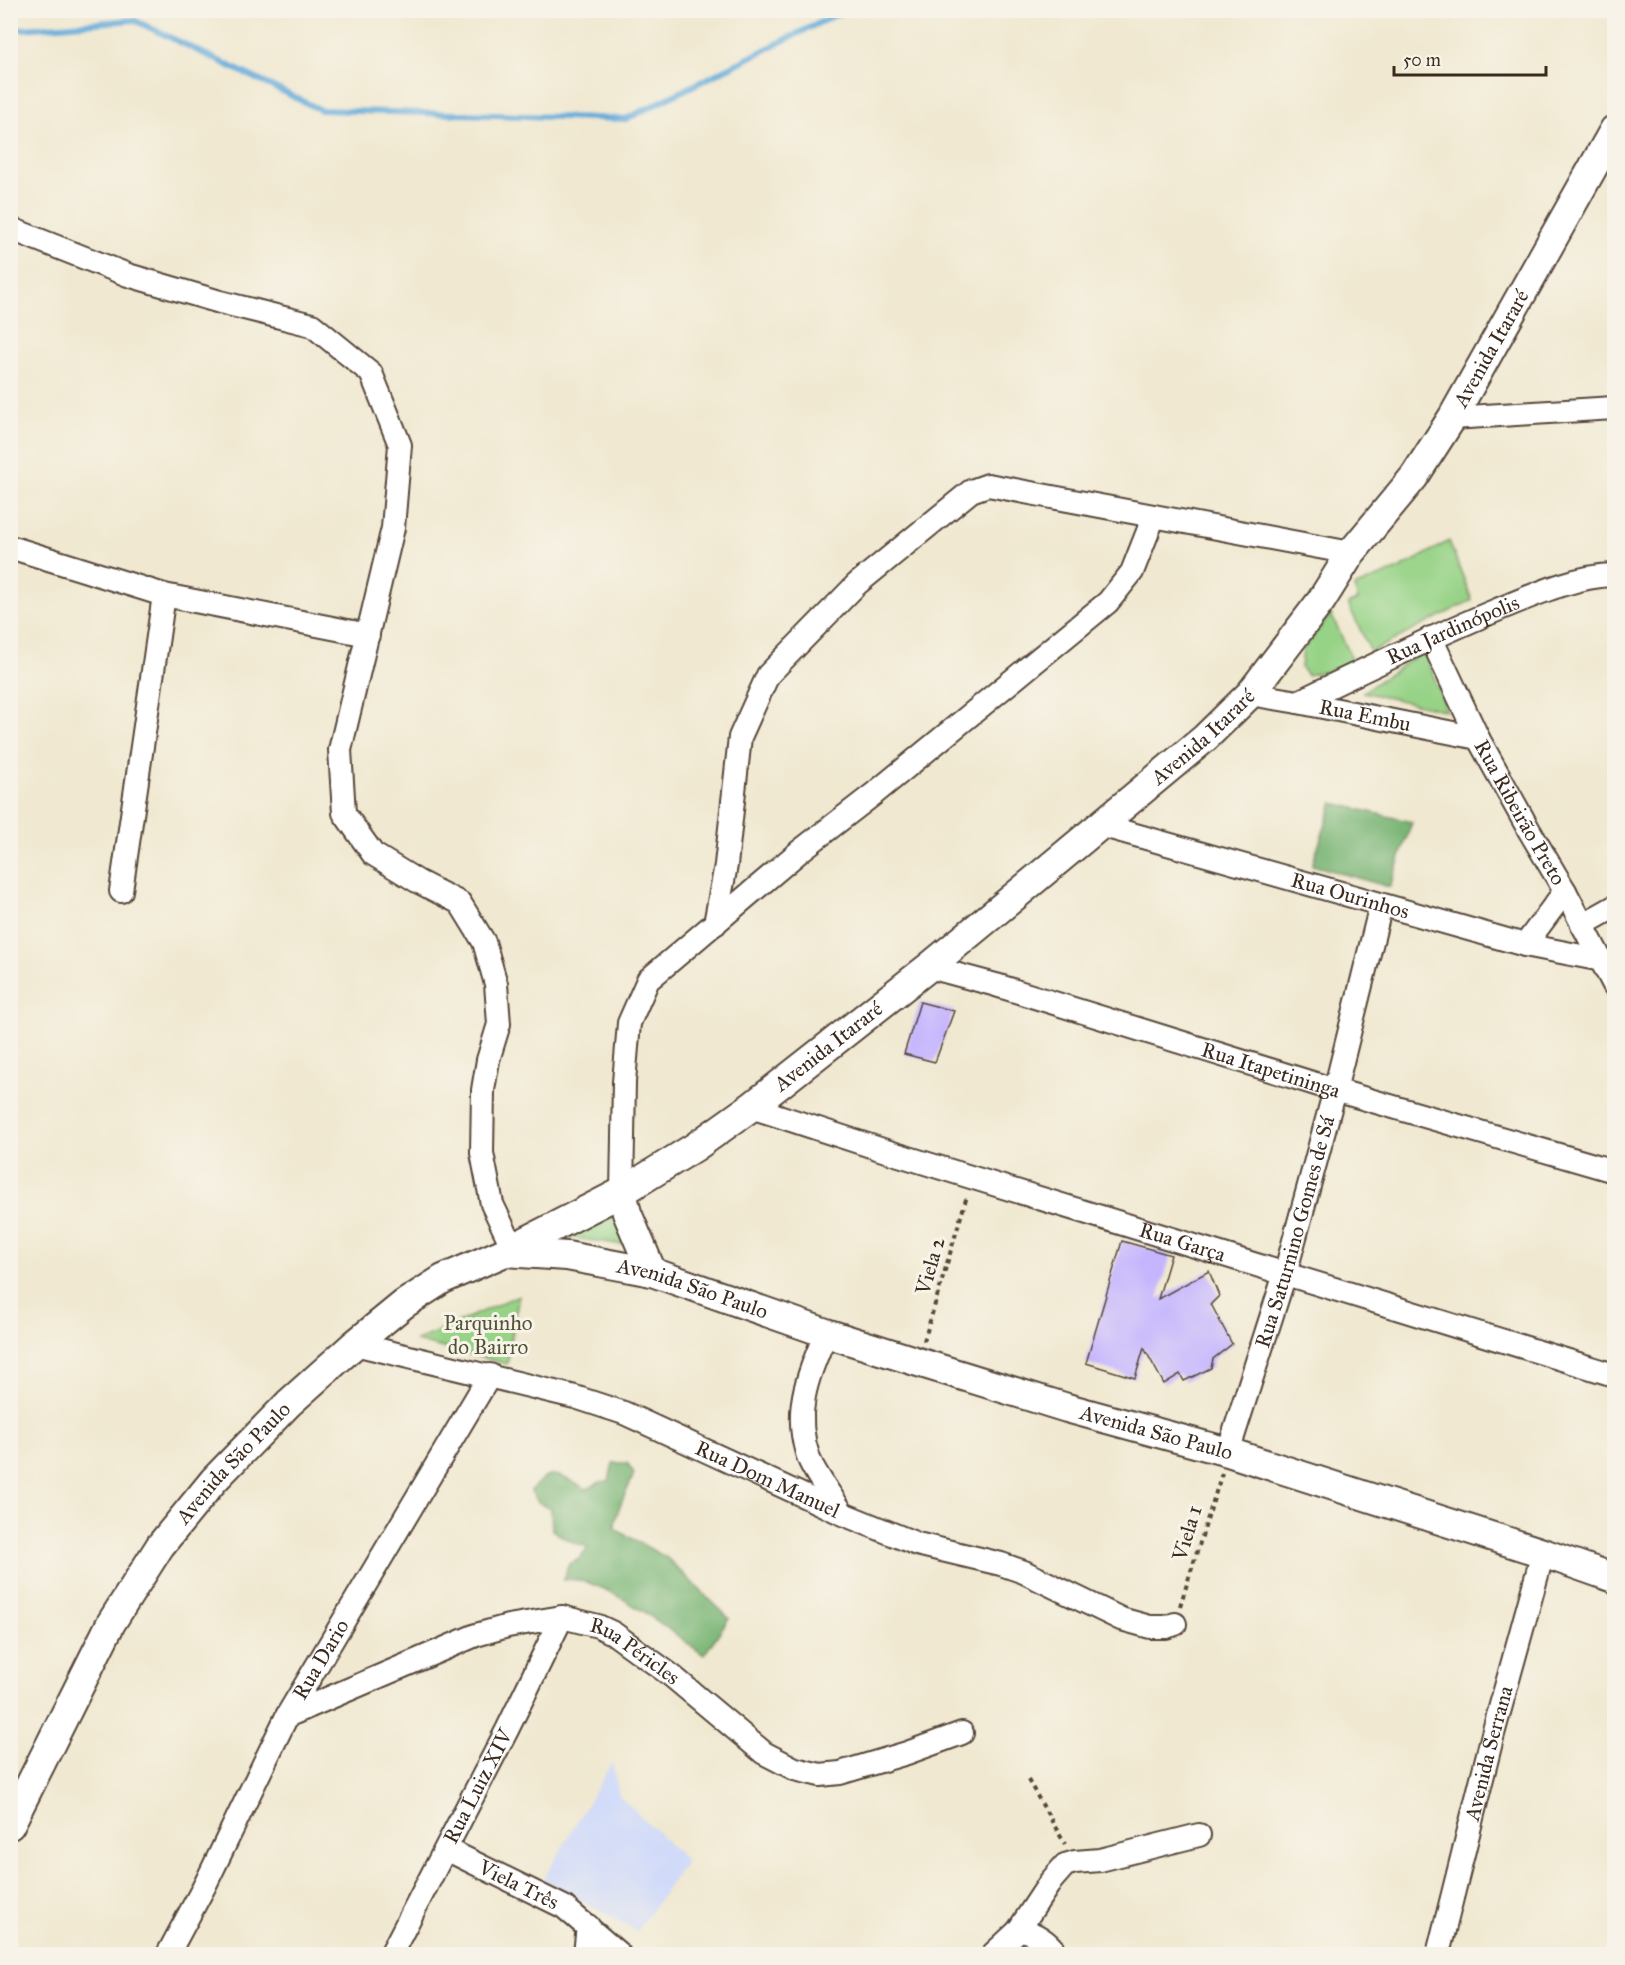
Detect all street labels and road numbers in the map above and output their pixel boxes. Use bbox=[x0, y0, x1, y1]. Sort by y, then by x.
street label: Avenida Itararé bbox=[1447, 285, 1535, 413]
street label: Rua Jardinópolis bbox=[1382, 589, 1523, 670]
street label: Avenida Itararé bbox=[1145, 683, 1261, 791]
street label: Rua Embu bbox=[1317, 694, 1413, 737]
street label: Rua Ribeirão Preto bbox=[1469, 735, 1572, 890]
street label: Rua Ourinhos bbox=[1288, 867, 1412, 925]
street label: Avenida Itararé bbox=[768, 995, 888, 1098]
street label: Rua Itapetininga bbox=[1198, 1036, 1343, 1104]
street label: Rua Saturnino Gomes de Sá bbox=[1249, 1113, 1340, 1351]
street label: Rua Garça bbox=[1136, 1217, 1229, 1268]
street label: Viela 2 bbox=[909, 1234, 951, 1299]
street label: Avenida São Paulo bbox=[614, 1253, 772, 1325]
street label: Avenida São Paulo bbox=[170, 1396, 296, 1530]
street label: Avenida São Paulo bbox=[1076, 1399, 1236, 1466]
street label: Rua Dom Manuel bbox=[691, 1435, 844, 1524]
street label: Viela 1 bbox=[1166, 1502, 1208, 1565]
street label: Rua Péricles bbox=[587, 1612, 685, 1690]
street label: Rua Dario bbox=[287, 1614, 355, 1704]
street label: Avenida Serrana bbox=[1459, 1683, 1519, 1825]
street label: Rua Luiz XIV bbox=[437, 1723, 519, 1848]
street label: Viela Três bbox=[473, 1854, 563, 1915]

